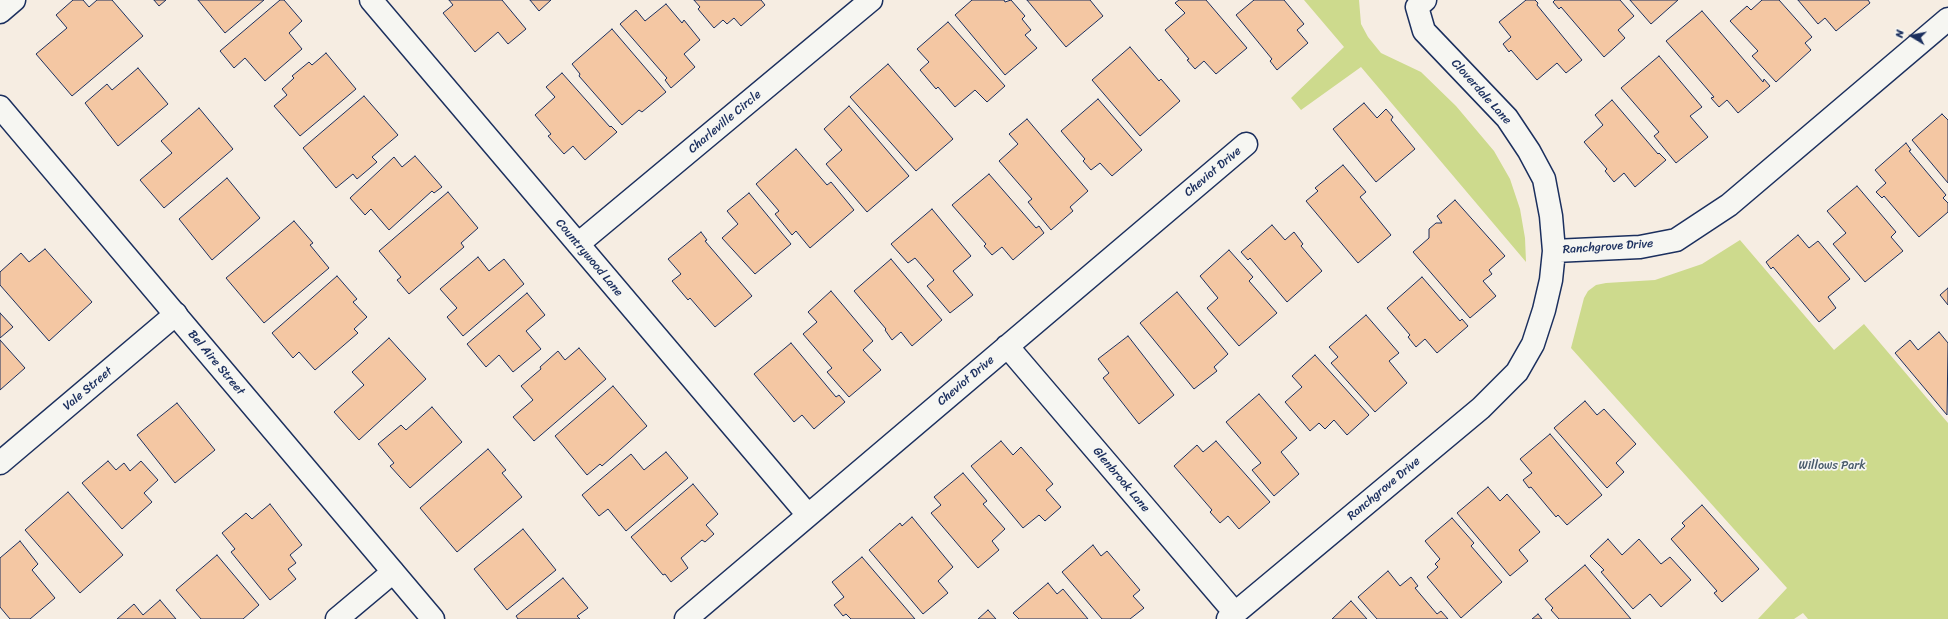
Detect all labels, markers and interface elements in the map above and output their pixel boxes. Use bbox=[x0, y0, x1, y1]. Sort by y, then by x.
north arrow bbox=[1892, 16, 1932, 56]
text: N bbox=[1890, 28, 1910, 39]
street label: Cloverdale Lane bbox=[1448, 56, 1514, 128]
street label: Charleville Circle bbox=[686, 87, 764, 157]
street label: Cheviot Drive bbox=[1182, 144, 1244, 200]
street label: Countrywood Lane bbox=[552, 216, 626, 300]
street label: Ranchgrove Drive bbox=[1562, 237, 1654, 257]
street label: Bel Aire Street bbox=[185, 328, 247, 398]
street label: Cheviot Drive bbox=[935, 353, 997, 409]
street label: Vale Street bbox=[60, 364, 116, 414]
street label: Glenbrook Lane bbox=[1090, 445, 1152, 515]
street label: Ranchgrove Drive bbox=[1345, 454, 1423, 524]
park label: Willows Park bbox=[1798, 459, 1866, 473]

